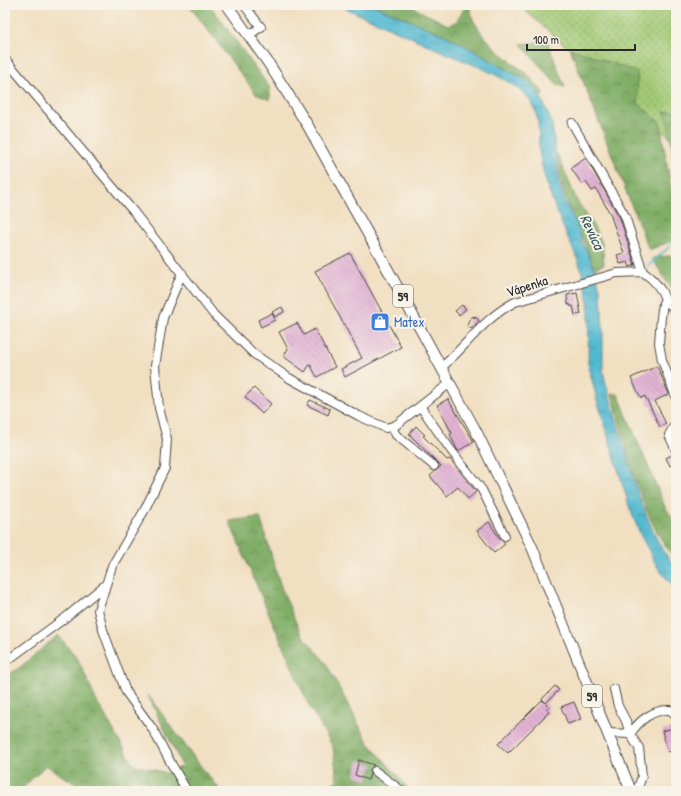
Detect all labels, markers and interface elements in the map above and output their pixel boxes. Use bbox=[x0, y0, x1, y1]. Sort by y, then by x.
scale bar bbox=[527, 26, 635, 52]
text: 100 m bbox=[533, 31, 559, 48]
water label: Revúca bbox=[575, 211, 611, 255]
street label: Vápenka bbox=[504, 270, 551, 302]
road number: 59 bbox=[393, 285, 413, 307]
shop icon: Matex bbox=[369, 311, 391, 333]
place label: Matex bbox=[394, 312, 424, 331]
road number: 59 bbox=[582, 685, 602, 707]

